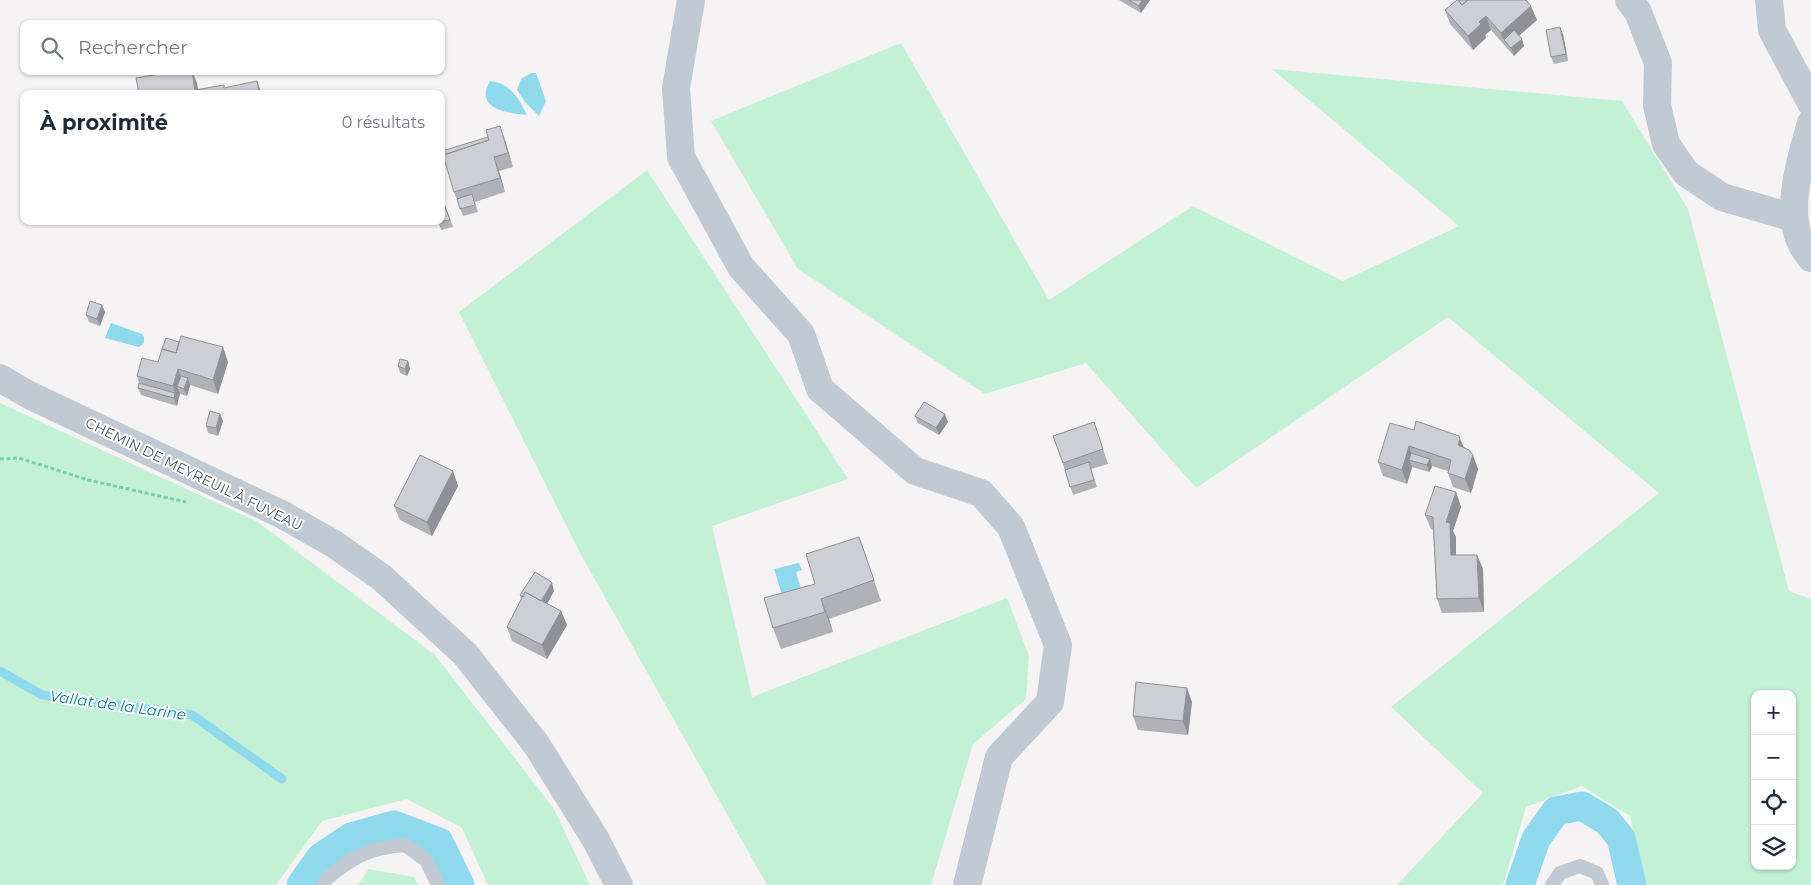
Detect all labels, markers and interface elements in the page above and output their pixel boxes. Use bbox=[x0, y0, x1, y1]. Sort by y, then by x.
search box bbox=[20, 20, 445, 75]
icon: search bbox=[38, 34, 66, 62]
text: Rechercher bbox=[78, 36, 188, 59]
text: À proximité bbox=[40, 110, 168, 135]
text: 0 résultats bbox=[342, 113, 425, 132]
street label: CHEMIN DE MEYREUIL À FUVEAU bbox=[82, 413, 306, 535]
water label: Vallat de la Larine bbox=[49, 686, 187, 724]
map controls bbox=[1751, 690, 1796, 870]
button: + bbox=[1751, 690, 1796, 735]
button: − bbox=[1751, 735, 1796, 780]
button: locate bbox=[1751, 780, 1796, 825]
button: layers bbox=[1751, 825, 1796, 870]

